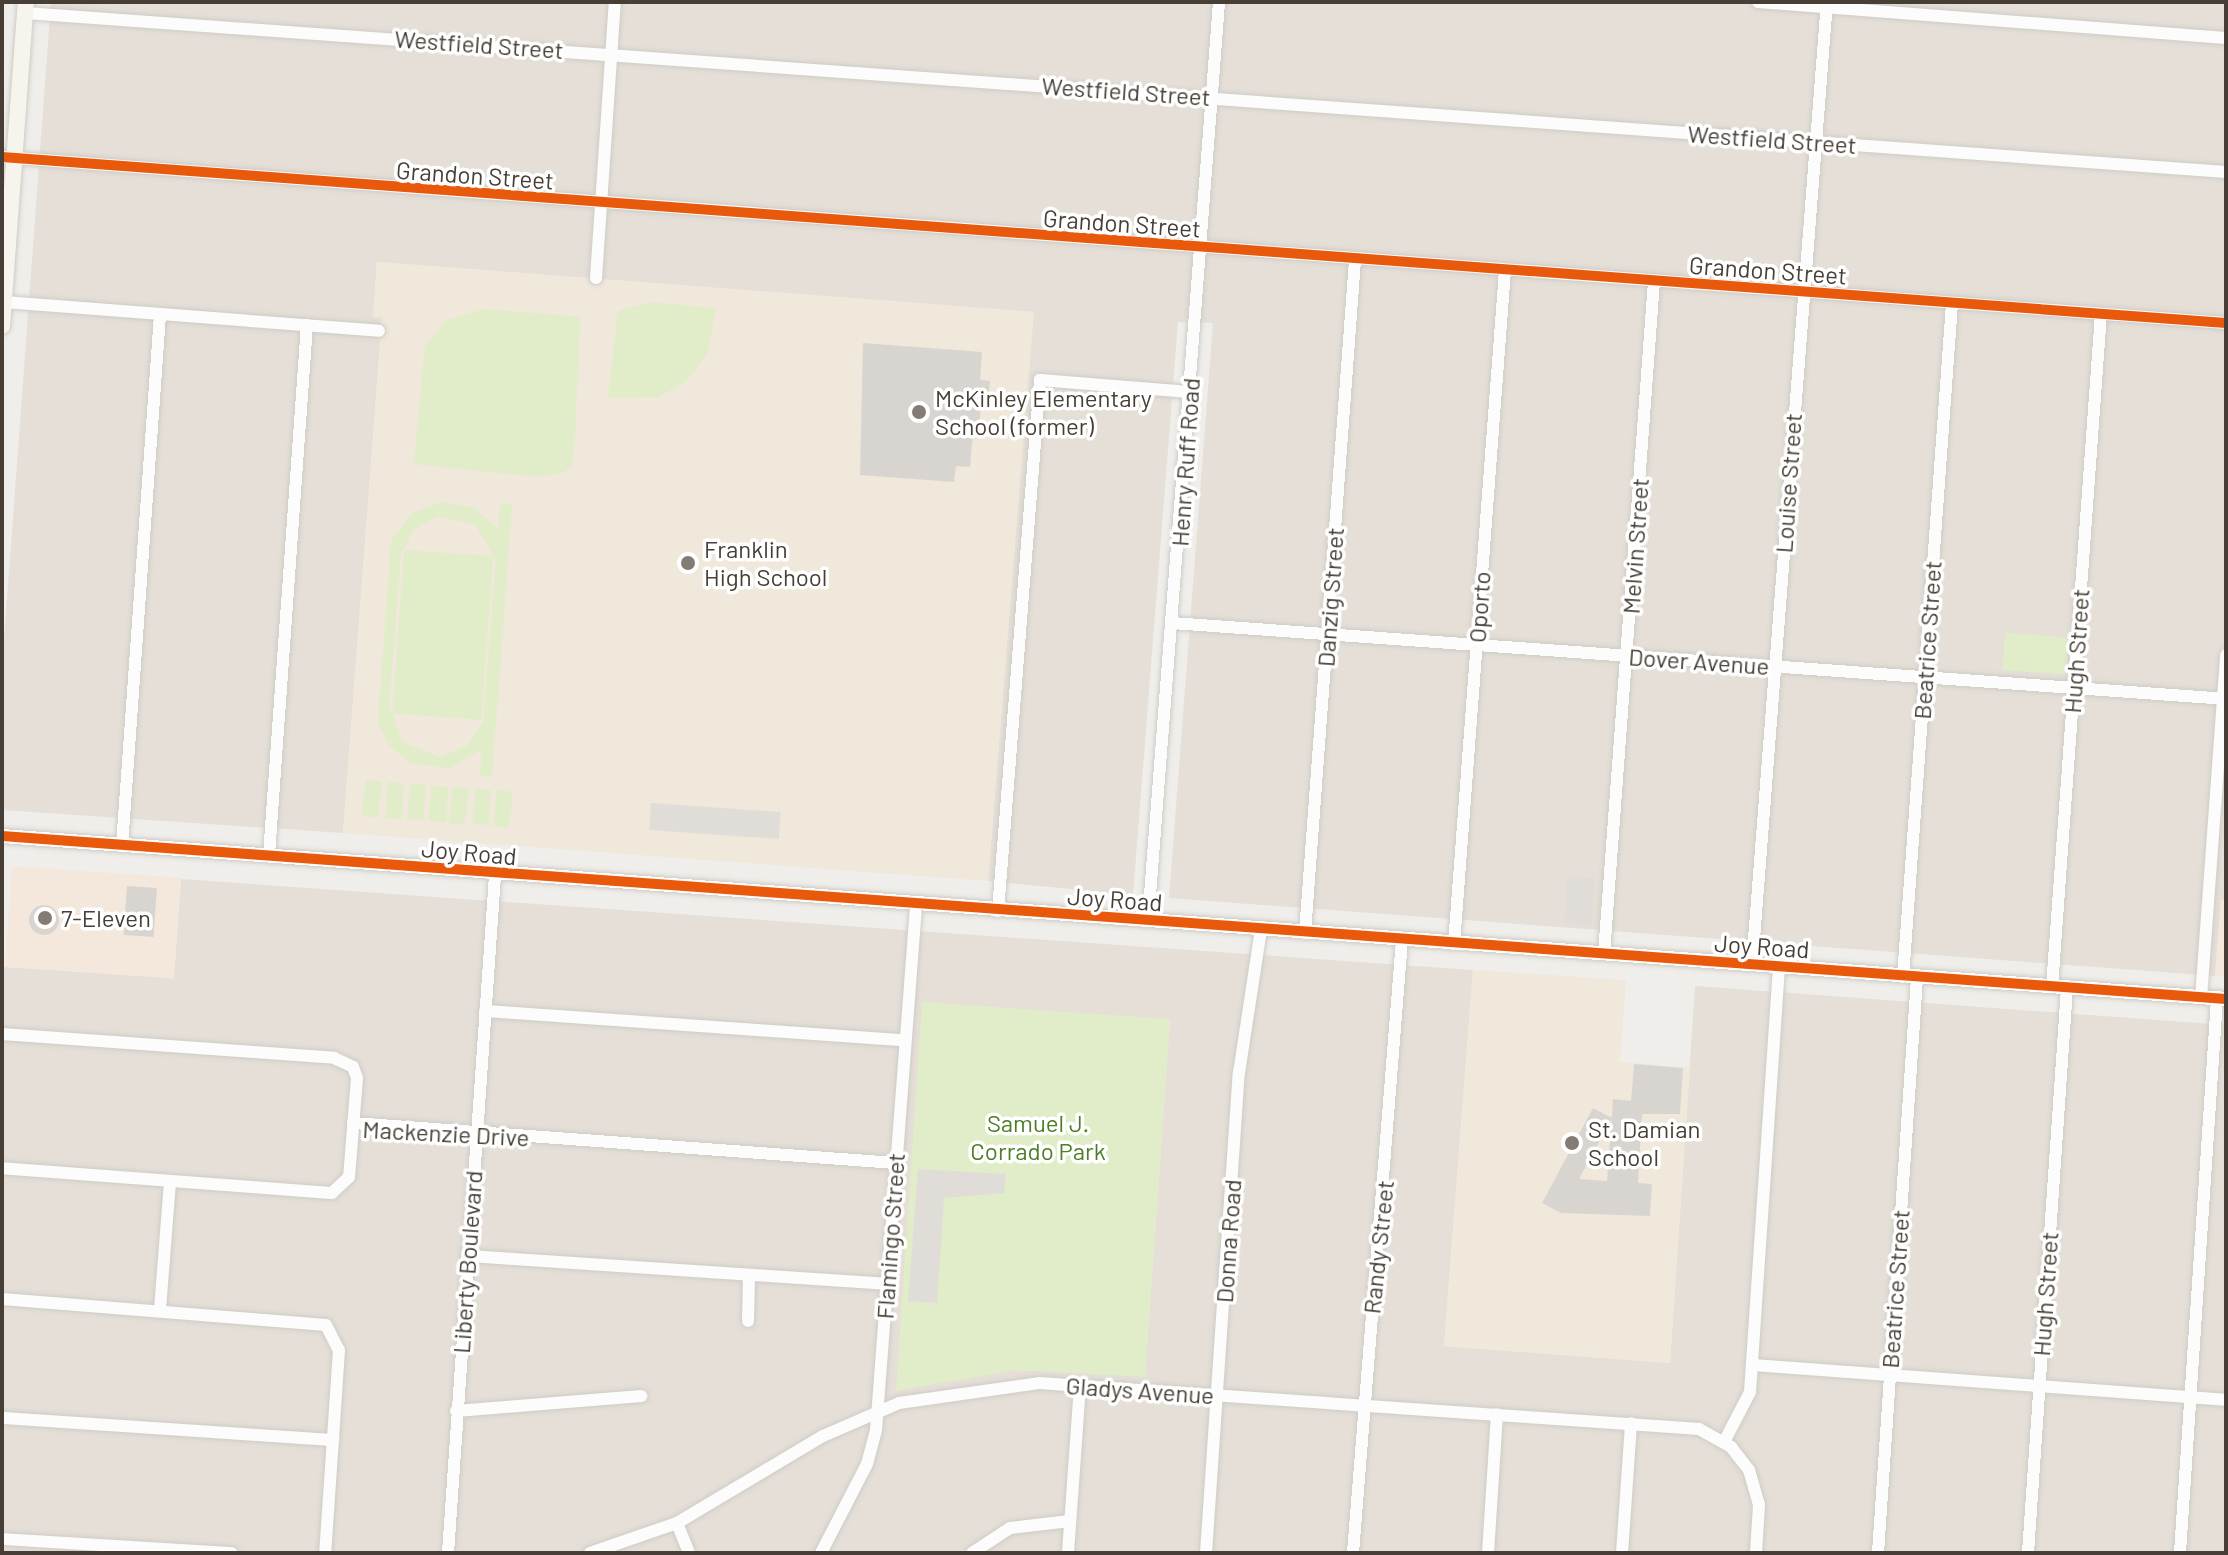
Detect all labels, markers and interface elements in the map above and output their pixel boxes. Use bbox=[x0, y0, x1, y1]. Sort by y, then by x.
street label: Westfield Street bbox=[394, 24, 564, 64]
street label: Westfield Street bbox=[1041, 71, 1211, 111]
street label: Westfield Street bbox=[1687, 119, 1857, 159]
street label: Grandon Street bbox=[395, 155, 555, 195]
street label: Grandon Street bbox=[1042, 203, 1202, 243]
street label: Grandon Street bbox=[1688, 250, 1848, 290]
street label: Henry Ruff Road bbox=[1165, 377, 1205, 547]
place label: McKinley Elementary School (former) bbox=[935, 384, 1152, 440]
marker: McKinley Elementary School (former) bbox=[910, 403, 928, 421]
street label: Louise Street bbox=[1769, 412, 1807, 554]
street label: Melvin Street bbox=[1616, 477, 1654, 615]
street label: Danzig Street bbox=[1311, 526, 1349, 668]
place label: Franklin High School bbox=[704, 535, 827, 591]
marker: Franklin High School bbox=[679, 554, 697, 572]
street label: Beatrice Street bbox=[1907, 560, 1947, 720]
street label: Oporto bbox=[1462, 570, 1496, 644]
street label: Hugh Street bbox=[2057, 588, 2095, 714]
street label: Dover Avenue bbox=[1628, 642, 1770, 680]
street label: Joy Road bbox=[420, 833, 518, 871]
street label: Joy Road bbox=[1066, 881, 1164, 917]
place label: 7-Eleven bbox=[61, 904, 151, 932]
marker: 7-Eleven bbox=[36, 909, 54, 927]
street label: Joy Road bbox=[1713, 928, 1811, 964]
park label: Samuel J. Corrado Park bbox=[970, 1109, 1106, 1165]
street label: Mackenzie Drive bbox=[362, 1114, 530, 1152]
place label: St. Damian School bbox=[1588, 1115, 1700, 1171]
marker: St. Damian School bbox=[1563, 1134, 1581, 1152]
street label: Flamingo Street bbox=[870, 1152, 910, 1320]
street label: Liberty Boulevard bbox=[446, 1170, 488, 1354]
street label: Donna Road bbox=[1209, 1178, 1247, 1304]
street label: Randy Street bbox=[1357, 1179, 1399, 1315]
street label: Beatrice Street bbox=[1875, 1209, 1915, 1369]
street label: Hugh Street bbox=[2026, 1231, 2064, 1357]
street label: Gladys Avenue bbox=[1065, 1370, 1215, 1410]

